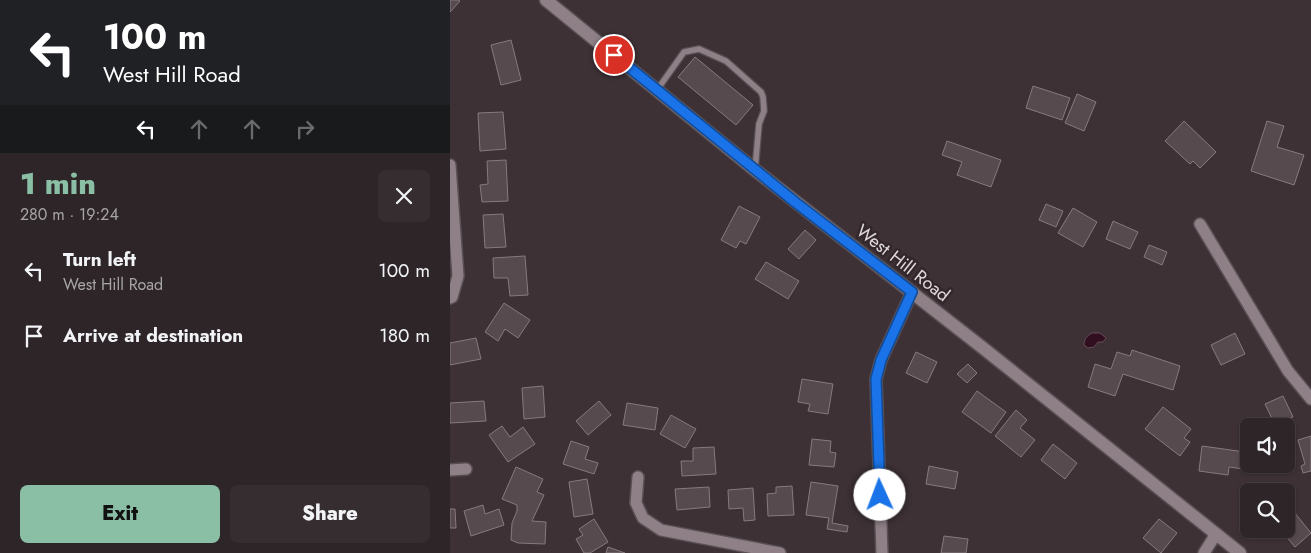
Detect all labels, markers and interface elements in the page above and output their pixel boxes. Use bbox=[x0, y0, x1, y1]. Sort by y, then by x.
text: 100 m bbox=[103, 12, 206, 62]
icon: left bbox=[20, 20, 85, 85]
pin bbox=[593, 34, 635, 76]
icon: arrive bbox=[600, 41, 628, 69]
text: West Hill Road bbox=[103, 58, 241, 90]
icon: left bbox=[132, 115, 160, 143]
icon: ahead bbox=[185, 115, 213, 143]
icon: ahead bbox=[238, 115, 266, 143]
icon: right bbox=[291, 115, 319, 143]
text: 1 min bbox=[20, 162, 96, 205]
button: close bbox=[378, 170, 430, 222]
text: 280 m · 19:24 bbox=[20, 203, 119, 226]
street label: West Hill Road bbox=[851, 218, 955, 308]
text: Turn left bbox=[63, 246, 136, 273]
icon: left bbox=[20, 257, 48, 285]
text: 100 m bbox=[378, 257, 430, 284]
text: West Hill Road bbox=[63, 273, 163, 296]
icon: arrive bbox=[20, 322, 48, 350]
text: Arrive at destination bbox=[63, 322, 243, 349]
text: 180 m bbox=[379, 322, 430, 349]
map controls bbox=[1240, 418, 1295, 538]
button: sound bbox=[1240, 418, 1295, 473]
position arrow bbox=[853, 468, 905, 520]
button: search bbox=[1240, 483, 1295, 538]
button: Exit bbox=[20, 485, 220, 543]
button: Share bbox=[230, 485, 430, 543]

